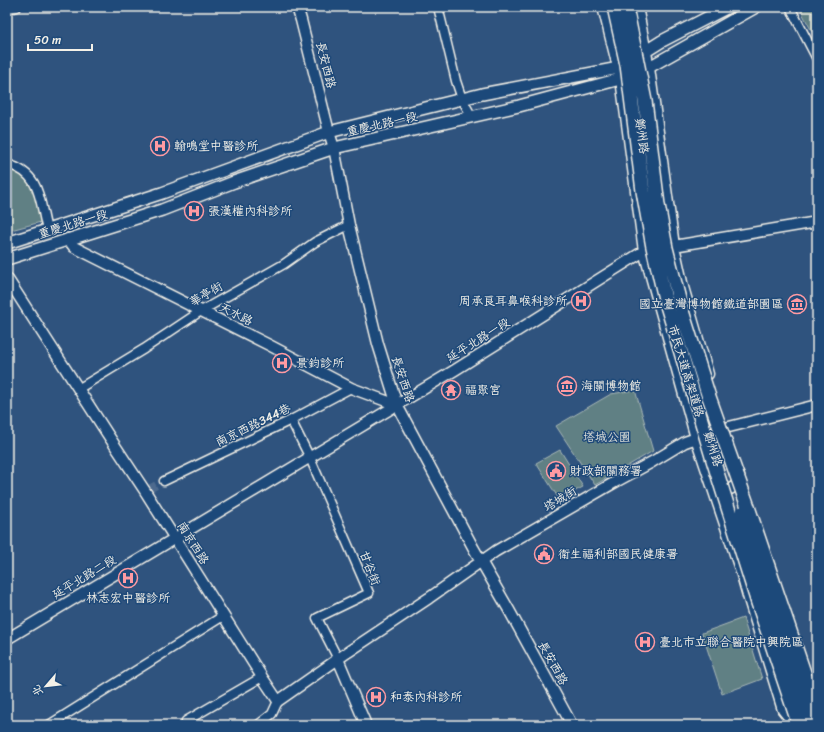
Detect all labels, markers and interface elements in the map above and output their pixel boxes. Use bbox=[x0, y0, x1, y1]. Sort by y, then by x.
scale bar bbox=[28, 26, 92, 52]
text: 50 m bbox=[34, 29, 61, 51]
street label: 長安西路 bbox=[310, 39, 342, 91]
street label: 重慶北路一段 bbox=[344, 105, 420, 143]
street label: 鄭州路 bbox=[629, 117, 655, 155]
hospital icon: 翰鳴堂中醫診所 bbox=[149, 135, 171, 157]
place label: 翰鳴堂中醫診所 bbox=[174, 135, 259, 157]
hospital icon: 張漢權內科診所 bbox=[183, 200, 205, 222]
place label: 張漢權內科診所 bbox=[208, 200, 293, 222]
street label: 重慶北路一段 bbox=[35, 203, 111, 245]
street label: 華亭街 bbox=[185, 275, 227, 313]
place label: 周承良耳鼻喉科診所 bbox=[459, 290, 568, 312]
hospital icon: 周承良耳鼻喉科診所 bbox=[570, 290, 592, 312]
place label: 國立臺灣博物館鐵道部園區 bbox=[639, 293, 783, 315]
museum icon: 國立臺灣博物館鐵道部園區 bbox=[786, 293, 808, 315]
street label: 天水路 bbox=[215, 296, 257, 332]
street label: 延平北路一段 bbox=[442, 312, 514, 368]
street label: 市民大道高架道路 bbox=[661, 322, 711, 420]
hospital icon: 景鈞診所 bbox=[271, 352, 293, 374]
place label: 景鈞診所 bbox=[296, 352, 345, 374]
street label: 長安西路 bbox=[385, 353, 421, 405]
museum icon: 海關博物館 bbox=[556, 375, 578, 397]
place label: 海關博物館 bbox=[581, 375, 641, 397]
temple icon: 福聚宮 bbox=[440, 379, 462, 401]
place label: 福聚宮 bbox=[465, 379, 501, 401]
street label: 南京西路344巷 bbox=[212, 397, 294, 453]
park label: 塔城公園 bbox=[583, 426, 631, 448]
street label: 鄭州路 bbox=[697, 428, 729, 470]
public building icon: 財政部關務署 bbox=[545, 460, 567, 482]
place label: 財政部關務署 bbox=[570, 460, 642, 482]
street label: 塔城街 bbox=[539, 480, 581, 518]
street label: 南京西路 bbox=[171, 517, 215, 569]
public building icon: 衛生福利部國民健康署 bbox=[533, 543, 555, 565]
place label: 衛生福利部國民健康署 bbox=[558, 543, 678, 565]
street label: 甘谷街 bbox=[353, 547, 387, 589]
street label: 延平北路二段 bbox=[47, 549, 121, 605]
hospital icon: 林志宏中醫診所 bbox=[117, 567, 139, 589]
place label: 林志宏中醫診所 bbox=[86, 587, 171, 609]
hospital icon: 臺北市立聯合醫院中興院區 bbox=[634, 631, 656, 653]
place label: 臺北市立聯合醫院中興院區 bbox=[659, 631, 803, 653]
street label: 長安西路 bbox=[532, 637, 574, 689]
north arrow bbox=[26, 666, 66, 706]
text: 北 bbox=[27, 681, 49, 700]
hospital icon: 和泰內科診所 bbox=[365, 686, 387, 708]
place label: 和泰內科診所 bbox=[390, 686, 463, 708]

